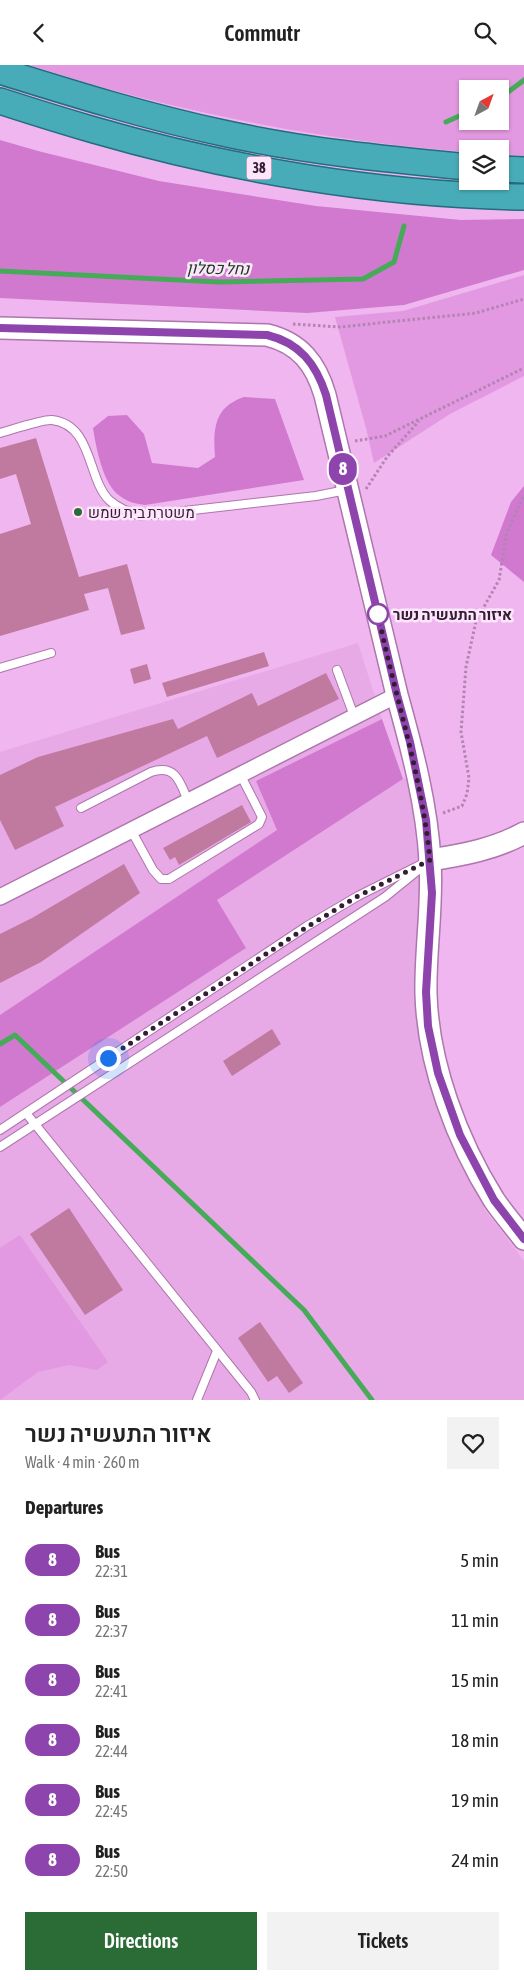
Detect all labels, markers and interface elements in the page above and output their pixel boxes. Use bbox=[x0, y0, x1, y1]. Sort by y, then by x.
icon: back bbox=[25, 19, 53, 47]
icon: search bbox=[471, 19, 499, 47]
text: Commutr bbox=[224, 20, 300, 46]
north arrow bbox=[459, 80, 509, 130]
map controls bbox=[459, 80, 509, 190]
button: layers bbox=[459, 140, 509, 190]
road number: 38 bbox=[246, 157, 272, 180]
water label: נחל כסלון bbox=[187, 258, 250, 279]
line badge: 8 bbox=[327, 453, 359, 485]
text: 8 bbox=[339, 458, 347, 479]
place label: משטרת בית שמש bbox=[88, 504, 195, 521]
marker: משטרת בית שמש bbox=[72, 506, 84, 518]
marker: איזור התעשיה נשר bbox=[367, 603, 389, 625]
place label: איזור התעשיה נשר bbox=[393, 606, 512, 623]
your location bbox=[96, 1046, 121, 1071]
button: heart bbox=[447, 1417, 499, 1469]
text: איזור התעשיה נשר bbox=[25, 1420, 212, 1447]
text: Walk · 4 min · 260 m bbox=[25, 1453, 139, 1471]
text: Departures bbox=[25, 1496, 103, 1518]
text: Bus bbox=[95, 1540, 120, 1562]
text: 8 bbox=[48, 1549, 57, 1570]
text: 5 min bbox=[460, 1549, 499, 1571]
text: 22:31 bbox=[95, 1562, 128, 1580]
text: Bus bbox=[95, 1600, 120, 1622]
text: 8 bbox=[48, 1609, 57, 1630]
text: 11 min bbox=[451, 1609, 499, 1631]
text: 22:37 bbox=[95, 1622, 128, 1640]
text: Bus bbox=[95, 1660, 120, 1682]
text: 8 bbox=[48, 1669, 57, 1690]
text: 15 min bbox=[451, 1669, 499, 1691]
text: 22:41 bbox=[95, 1682, 128, 1700]
text: Bus bbox=[95, 1720, 120, 1742]
text: 8 bbox=[48, 1729, 57, 1750]
text: 18 min bbox=[451, 1729, 499, 1751]
text: 22:44 bbox=[95, 1742, 128, 1760]
text: Bus bbox=[95, 1780, 120, 1802]
text: 8 bbox=[48, 1789, 57, 1810]
text: 19 min bbox=[451, 1789, 499, 1811]
text: 22:45 bbox=[95, 1802, 128, 1820]
text: Bus bbox=[95, 1840, 120, 1862]
text: 8 bbox=[48, 1849, 57, 1870]
text: 24 min bbox=[451, 1849, 499, 1871]
text: 22:50 bbox=[95, 1862, 128, 1880]
button: Directions bbox=[25, 1912, 257, 1970]
button: Tickets bbox=[267, 1912, 499, 1970]

